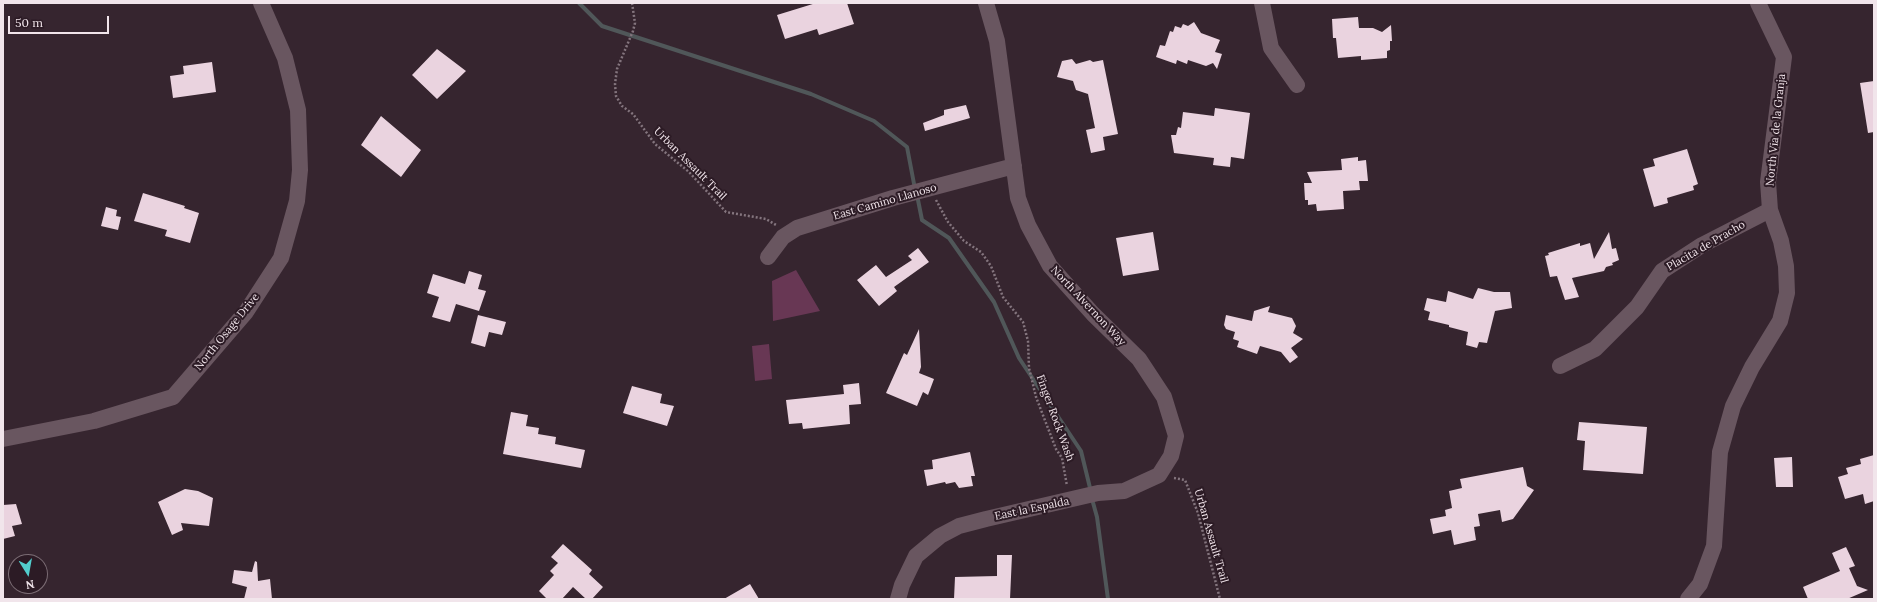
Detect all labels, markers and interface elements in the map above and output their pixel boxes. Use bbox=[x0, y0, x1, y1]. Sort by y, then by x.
scale bar bbox=[10, 8, 111, 34]
text: 50 m bbox=[15, 15, 43, 30]
street label: North Via de la Granja bbox=[1764, 73, 1788, 187]
street label: Urban Assault Trail bbox=[651, 125, 729, 203]
street label: East Camino Llanoso bbox=[832, 181, 938, 223]
street label: Placita de Pracho bbox=[1664, 218, 1748, 274]
street label: North Alvernon Way bbox=[1048, 263, 1128, 349]
street label: North Osage Drive bbox=[192, 291, 262, 373]
street label: Finger Rock Wash bbox=[1033, 373, 1077, 463]
street label: Urban Assault Trail bbox=[1191, 487, 1231, 585]
street label: East la Espalda bbox=[994, 495, 1070, 523]
north arrow bbox=[8, 554, 48, 594]
text: N bbox=[25, 577, 36, 592]

